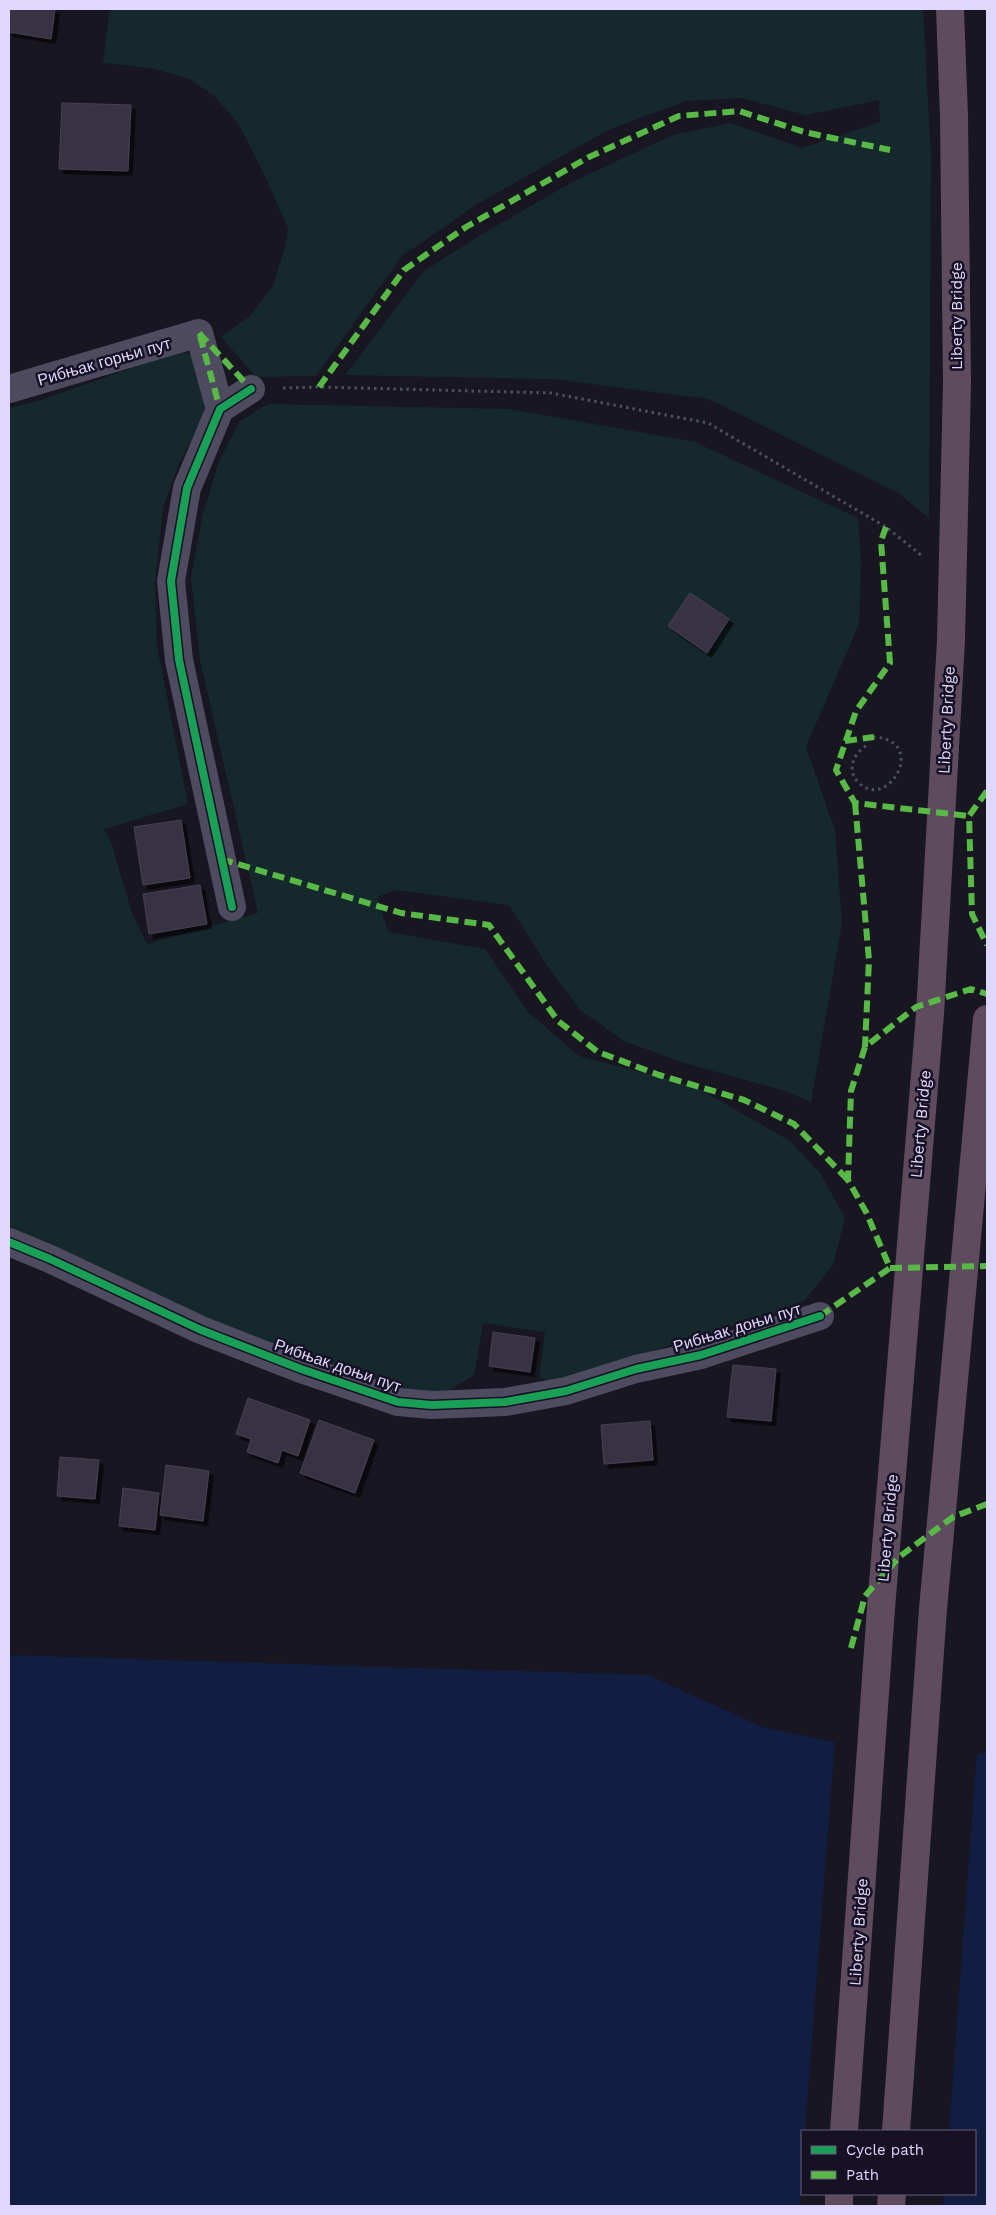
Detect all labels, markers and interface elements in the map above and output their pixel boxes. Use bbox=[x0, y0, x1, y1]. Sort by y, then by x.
street label: Liberty Bridge bbox=[947, 262, 966, 370]
street label: Рибњак горњи пут bbox=[35, 333, 174, 390]
street label: Liberty Bridge bbox=[934, 666, 959, 775]
street label: Liberty Bridge bbox=[906, 1069, 935, 1179]
street label: Рибњак доњи пут bbox=[671, 1299, 804, 1356]
street label: Рибњак доњи пут bbox=[272, 1335, 404, 1396]
street label: Liberty Bridge bbox=[873, 1473, 902, 1583]
street label: Liberty Bridge bbox=[845, 1877, 872, 1987]
legend bbox=[801, 2130, 976, 2195]
text: Cycle path bbox=[846, 2141, 924, 2159]
text: Path bbox=[846, 2166, 879, 2184]

